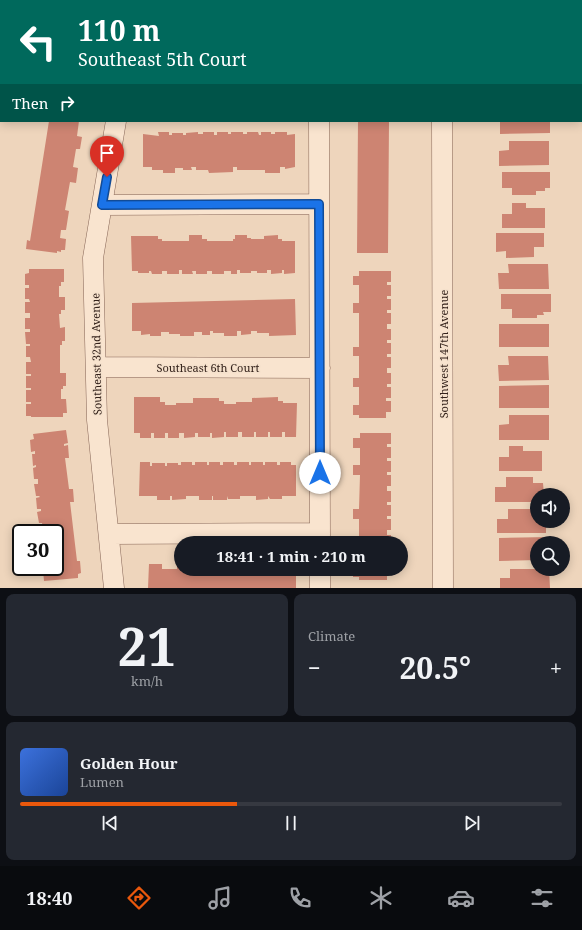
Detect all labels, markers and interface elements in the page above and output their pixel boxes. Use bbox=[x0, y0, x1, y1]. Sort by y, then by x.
text: 110 m bbox=[78, 11, 160, 49]
icon: left bbox=[12, 16, 64, 68]
text: Southeast 5th Court bbox=[78, 47, 246, 71]
icon: right bbox=[56, 92, 78, 114]
text: Then bbox=[12, 93, 48, 113]
pin bbox=[90, 136, 124, 177]
icon: arrive bbox=[96, 142, 118, 164]
street label: Southwest 147th Avenue bbox=[436, 290, 451, 418]
street label: Southeast 32nd Avenue bbox=[87, 293, 105, 415]
street label: Southeast 6th Court bbox=[157, 360, 260, 375]
position arrow bbox=[299, 452, 341, 494]
map controls bbox=[530, 488, 570, 576]
button: sound bbox=[530, 488, 570, 528]
speed limit sign: 30 bbox=[12, 524, 64, 576]
button: search bbox=[530, 536, 570, 576]
text: 18:41 · 1 min · 210 m bbox=[216, 546, 366, 566]
text: 21 bbox=[118, 610, 176, 681]
text: Climate bbox=[308, 627, 355, 645]
text: 20.5° bbox=[399, 647, 471, 688]
text: − bbox=[308, 652, 321, 682]
text: + bbox=[550, 652, 562, 682]
text: km/h bbox=[131, 672, 163, 690]
text: Golden Hour bbox=[80, 753, 178, 773]
text: Lumen bbox=[80, 773, 124, 791]
icon: previous bbox=[99, 812, 121, 834]
icon: pause bbox=[280, 812, 302, 834]
icon: next bbox=[461, 812, 483, 834]
icon: directions bbox=[125, 884, 153, 912]
icon: music bbox=[206, 884, 234, 912]
icon: phone bbox=[286, 884, 314, 912]
icon: climate bbox=[367, 884, 395, 912]
icon: car bbox=[447, 884, 475, 912]
icon: filters bbox=[528, 884, 556, 912]
text: 18:40 bbox=[26, 886, 72, 910]

